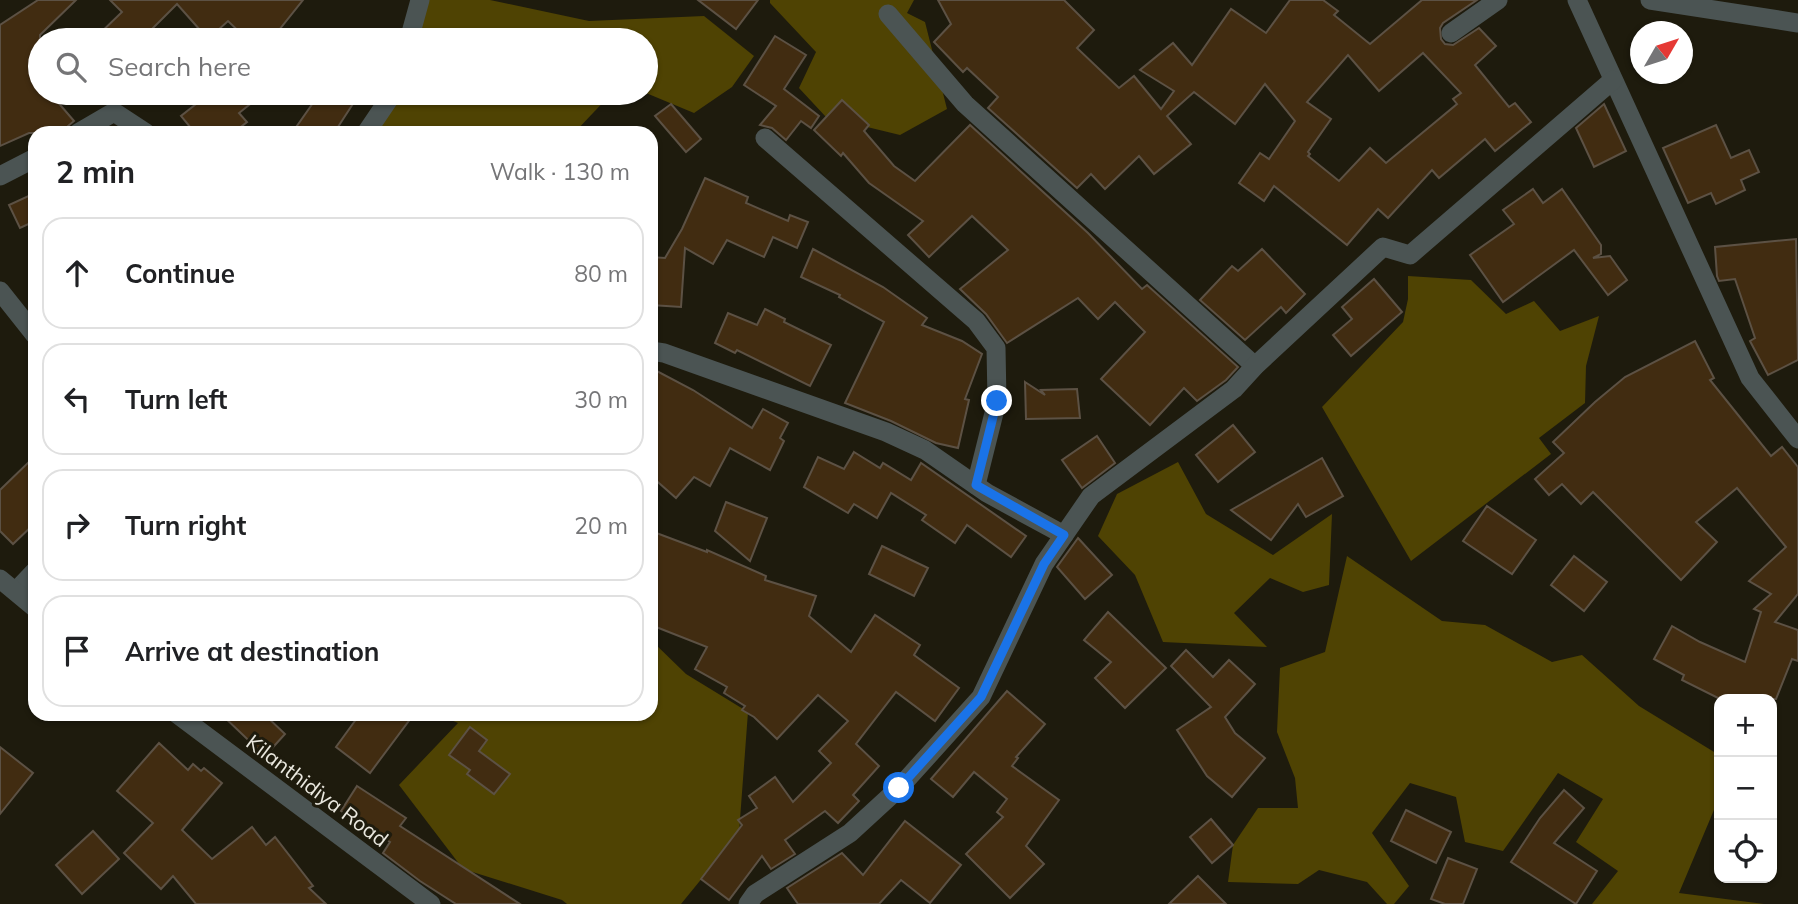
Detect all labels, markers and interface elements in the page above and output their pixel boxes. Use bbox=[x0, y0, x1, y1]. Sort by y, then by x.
north arrow bbox=[1630, 21, 1693, 84]
search box bbox=[28, 28, 658, 105]
icon: search bbox=[52, 48, 90, 86]
text: Search here bbox=[108, 50, 251, 83]
text: 2 min bbox=[56, 153, 135, 191]
text: Walk · 130 m bbox=[490, 157, 630, 186]
icon: ahead bbox=[58, 254, 96, 292]
text: Continue bbox=[125, 257, 235, 290]
text: 80 m bbox=[574, 259, 628, 288]
icon: left bbox=[58, 380, 96, 418]
text: Turn left bbox=[125, 383, 227, 416]
text: 30 m bbox=[574, 385, 628, 414]
route end bbox=[981, 385, 1012, 416]
icon: right bbox=[58, 506, 96, 544]
text: Turn right bbox=[125, 509, 246, 542]
text: 20 m bbox=[574, 511, 628, 540]
icon: arrive bbox=[58, 632, 96, 670]
text: Arrive at destination bbox=[125, 635, 380, 668]
map controls bbox=[1714, 694, 1777, 883]
button: + bbox=[1714, 694, 1777, 757]
street label: Kilanthidiya Road bbox=[242, 728, 394, 852]
button: − bbox=[1714, 757, 1777, 820]
route start bbox=[883, 772, 914, 803]
button: locate bbox=[1714, 820, 1777, 883]

